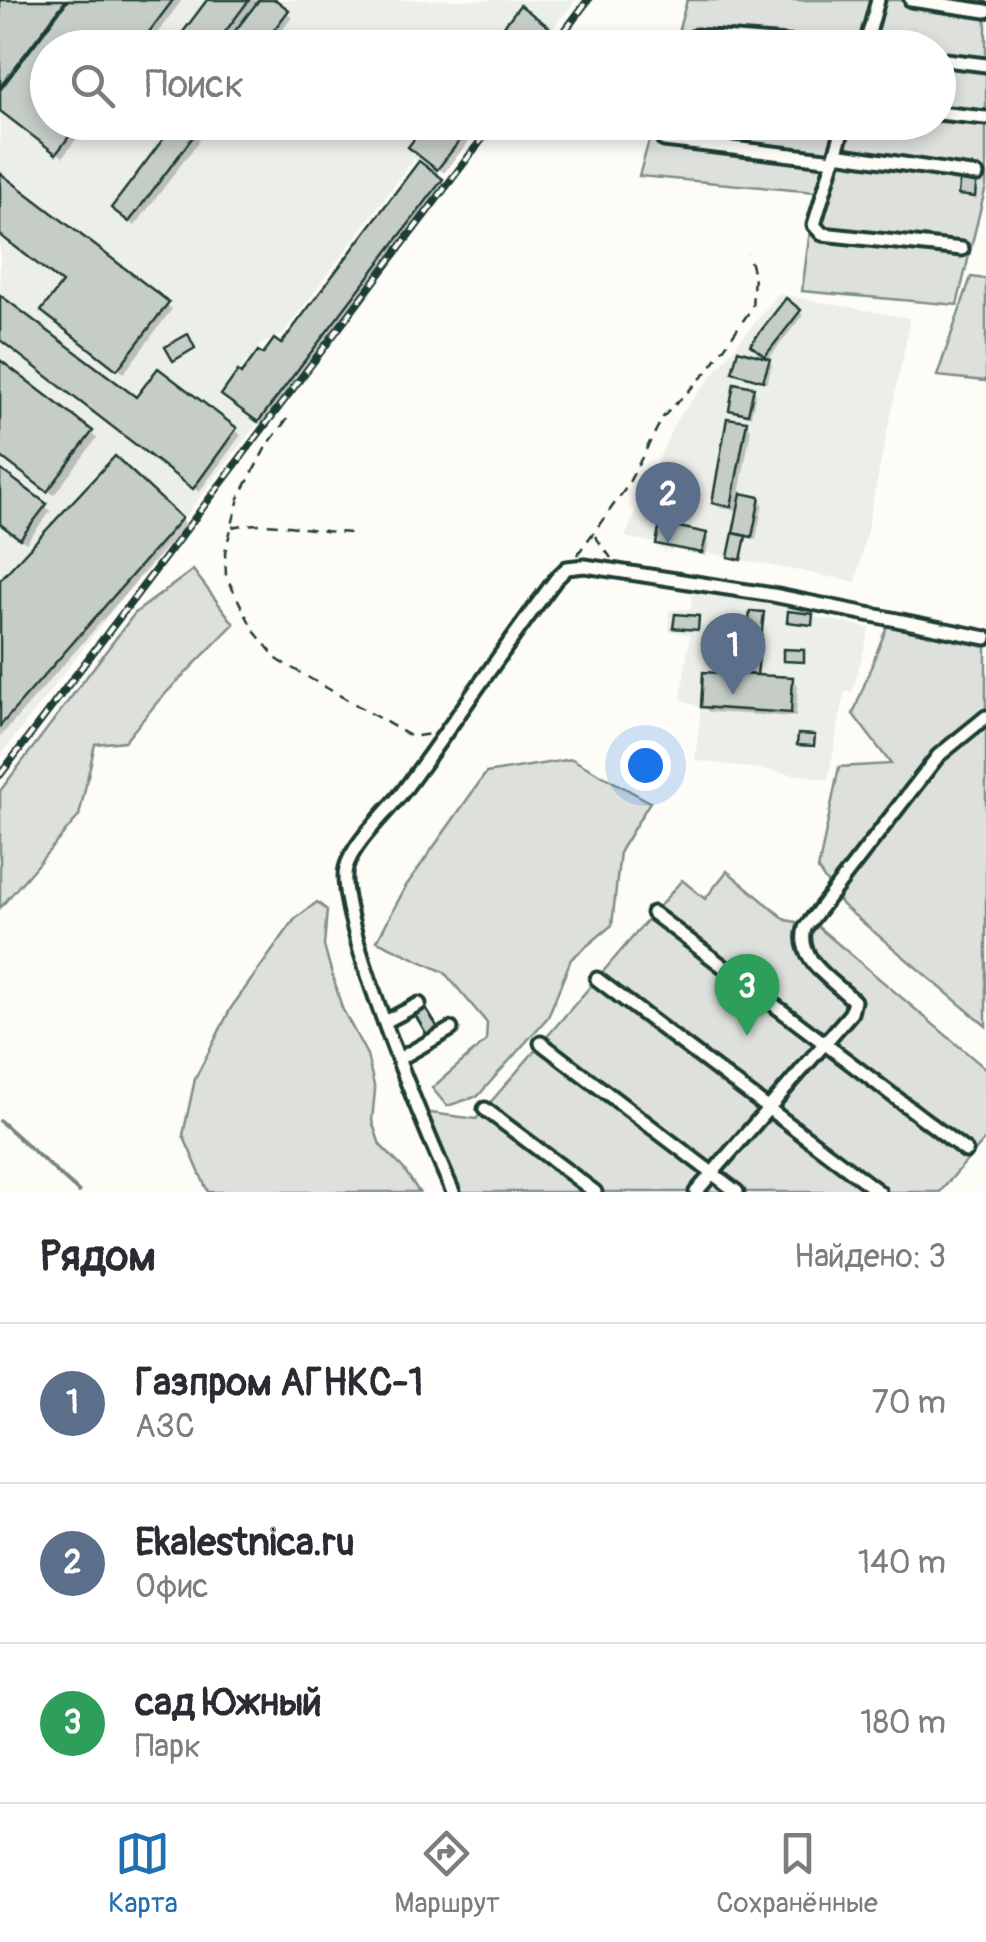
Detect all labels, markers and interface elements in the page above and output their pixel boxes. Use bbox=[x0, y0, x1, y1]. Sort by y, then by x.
search box bbox=[30, 30, 956, 140]
icon: search bbox=[65, 58, 120, 113]
text: Поиск bbox=[145, 61, 244, 109]
pin: 2 bbox=[636, 462, 700, 544]
pin: 1 bbox=[700, 612, 766, 695]
your location bbox=[620, 740, 671, 791]
pin: 3 bbox=[714, 954, 780, 1036]
text: Рядом bbox=[40, 1231, 156, 1283]
text: Найдено: 3 bbox=[794, 1237, 946, 1277]
text: Газпром АГНКС-1 bbox=[135, 1359, 423, 1407]
text: 1 bbox=[66, 1383, 79, 1423]
text: 70 m bbox=[872, 1383, 946, 1423]
text: АЗС bbox=[135, 1407, 195, 1447]
text: Ekalestnica.ru bbox=[135, 1519, 355, 1567]
text: 2 bbox=[64, 1543, 81, 1583]
text: 140 m bbox=[858, 1543, 946, 1583]
text: Офис bbox=[135, 1567, 208, 1607]
text: сад Южный bbox=[135, 1679, 322, 1727]
text: 3 bbox=[64, 1703, 81, 1743]
text: 180 m bbox=[860, 1703, 946, 1743]
text: Парк bbox=[135, 1727, 201, 1767]
tab: Карта bbox=[108, 1826, 178, 1921]
tab: Маршрут bbox=[394, 1826, 500, 1921]
tab: Сохранённые bbox=[716, 1826, 878, 1921]

